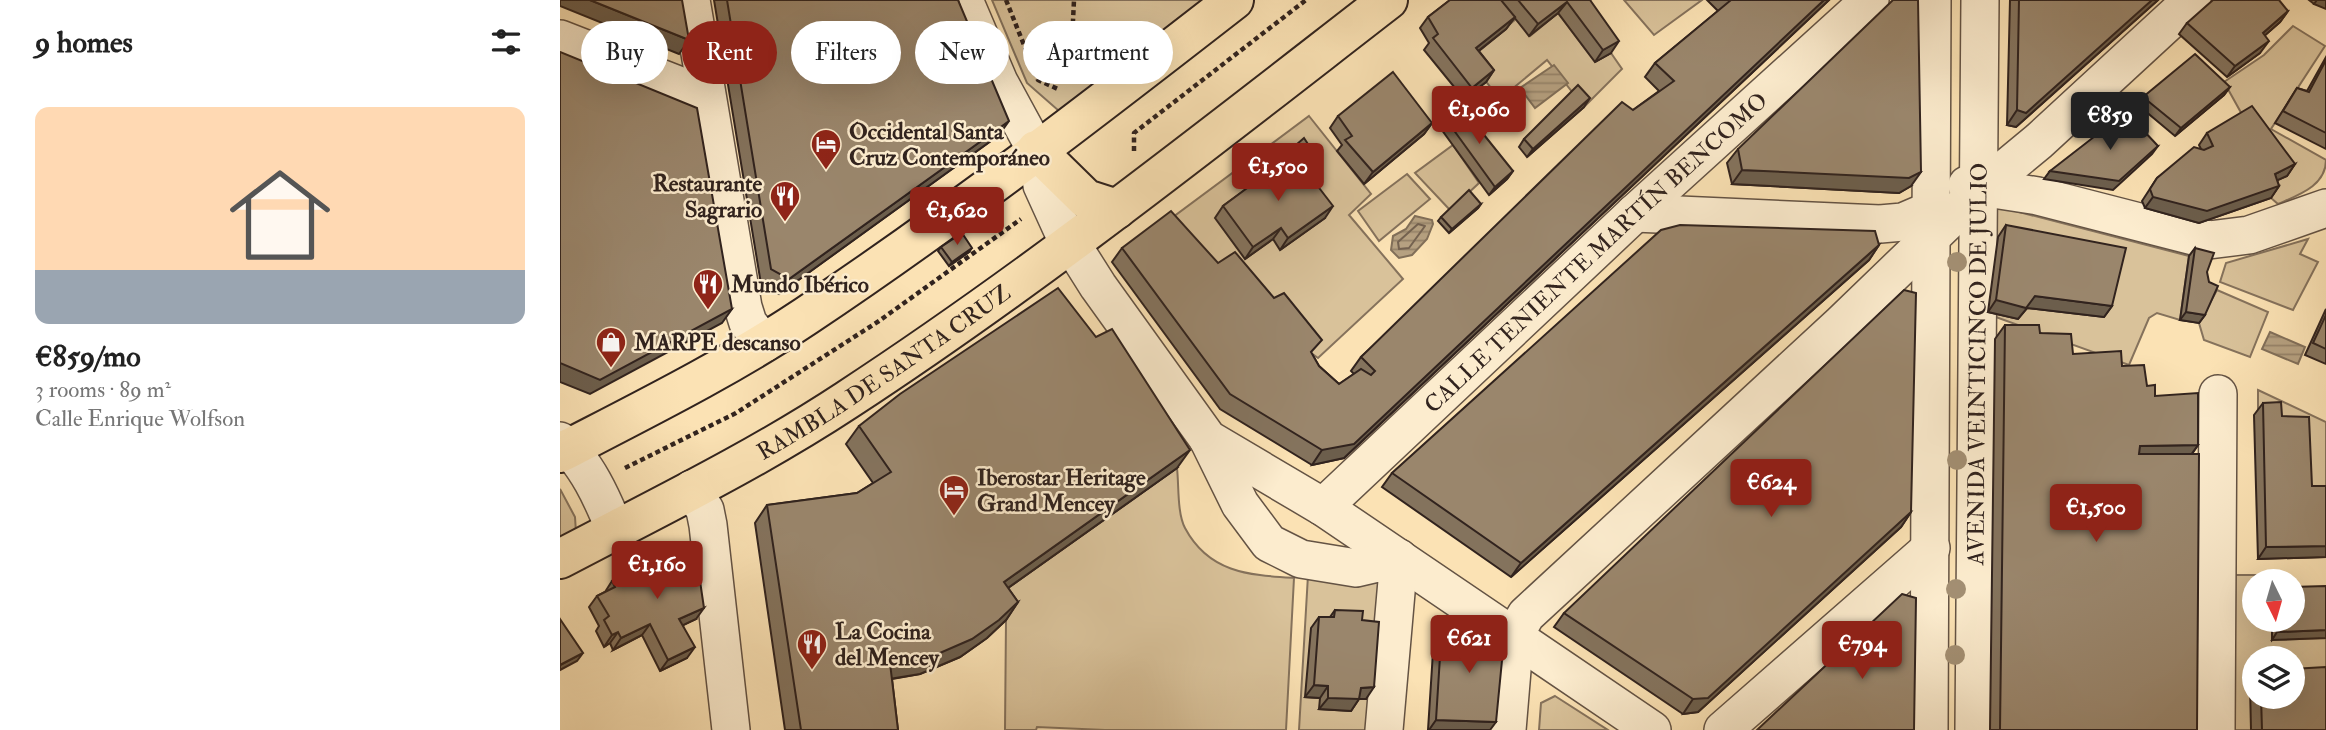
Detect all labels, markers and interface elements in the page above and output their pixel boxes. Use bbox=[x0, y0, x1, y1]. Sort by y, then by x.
chip: Buy bbox=[581, 21, 668, 84]
chip: Rent bbox=[682, 21, 777, 84]
chip: Filters bbox=[791, 21, 901, 84]
chip: New bbox=[915, 21, 1009, 84]
chip: Apartment bbox=[1023, 21, 1173, 84]
icon: filters bbox=[487, 23, 525, 61]
text: 9 homes bbox=[35, 24, 133, 61]
street label: CALLE TENIENTE MARTÍN BENCOMO bbox=[1418, 86, 1773, 419]
pin: €1,060 bbox=[1422, 86, 1536, 146]
pin: €859 bbox=[2069, 92, 2151, 152]
text: €1,060 bbox=[1448, 94, 1510, 123]
text: €859 bbox=[2087, 100, 2133, 129]
place label: Occidental Santa Cruz Contemporáneo bbox=[849, 117, 1050, 173]
hotel icon: Occidental Santa Cruz Contemporáneo bbox=[809, 127, 843, 171]
pin: €1,500 bbox=[1221, 144, 1335, 203]
text: €1,500 bbox=[1248, 151, 1308, 180]
icon: home bbox=[217, 152, 343, 278]
street label: AVENIDA VEINTICINCO DE JULIO bbox=[1961, 162, 1993, 567]
place label: Restaurante Sagrario bbox=[653, 169, 762, 225]
restaurant icon: Restaurante Sagrario bbox=[768, 179, 802, 223]
pin: €1,620 bbox=[900, 188, 1014, 247]
text: €1,620 bbox=[926, 195, 988, 224]
restaurant icon: Mundo Ibérico bbox=[691, 267, 725, 311]
place label: Mundo Ibérico bbox=[730, 270, 869, 299]
street label: RAMBLA DE SANTA CRUZ bbox=[752, 278, 1016, 466]
shop icon: MARPE descanso bbox=[594, 325, 628, 369]
place label: MARPE descanso bbox=[633, 328, 801, 357]
text: €859/mo bbox=[35, 338, 141, 375]
text: 3 rooms · 89 m² bbox=[35, 375, 171, 404]
text: Calle Enrique Wolfson bbox=[35, 404, 245, 433]
pin: €624 bbox=[1730, 460, 1812, 519]
place label: Iberostar Heritage Grand Mencey bbox=[977, 463, 1146, 519]
text: €624 bbox=[1746, 467, 1796, 496]
hotel icon: Iberostar Heritage Grand Mencey bbox=[937, 473, 971, 517]
pin: €1,500 bbox=[2039, 484, 2153, 544]
text: €1,500 bbox=[2066, 492, 2126, 521]
pin: €1,160 bbox=[600, 542, 714, 601]
text: €1,160 bbox=[628, 549, 686, 578]
north arrow bbox=[2242, 569, 2305, 632]
map controls bbox=[2242, 569, 2305, 709]
pin: €621 bbox=[1428, 616, 1510, 675]
place label: La Cocina del Mencey bbox=[835, 617, 940, 673]
pin: €794 bbox=[1821, 622, 1903, 681]
text: €621 bbox=[1447, 623, 1491, 652]
restaurant icon: La Cocina del Mencey bbox=[795, 627, 829, 671]
text: €794 bbox=[1838, 629, 1886, 658]
button: layers bbox=[2242, 646, 2305, 709]

